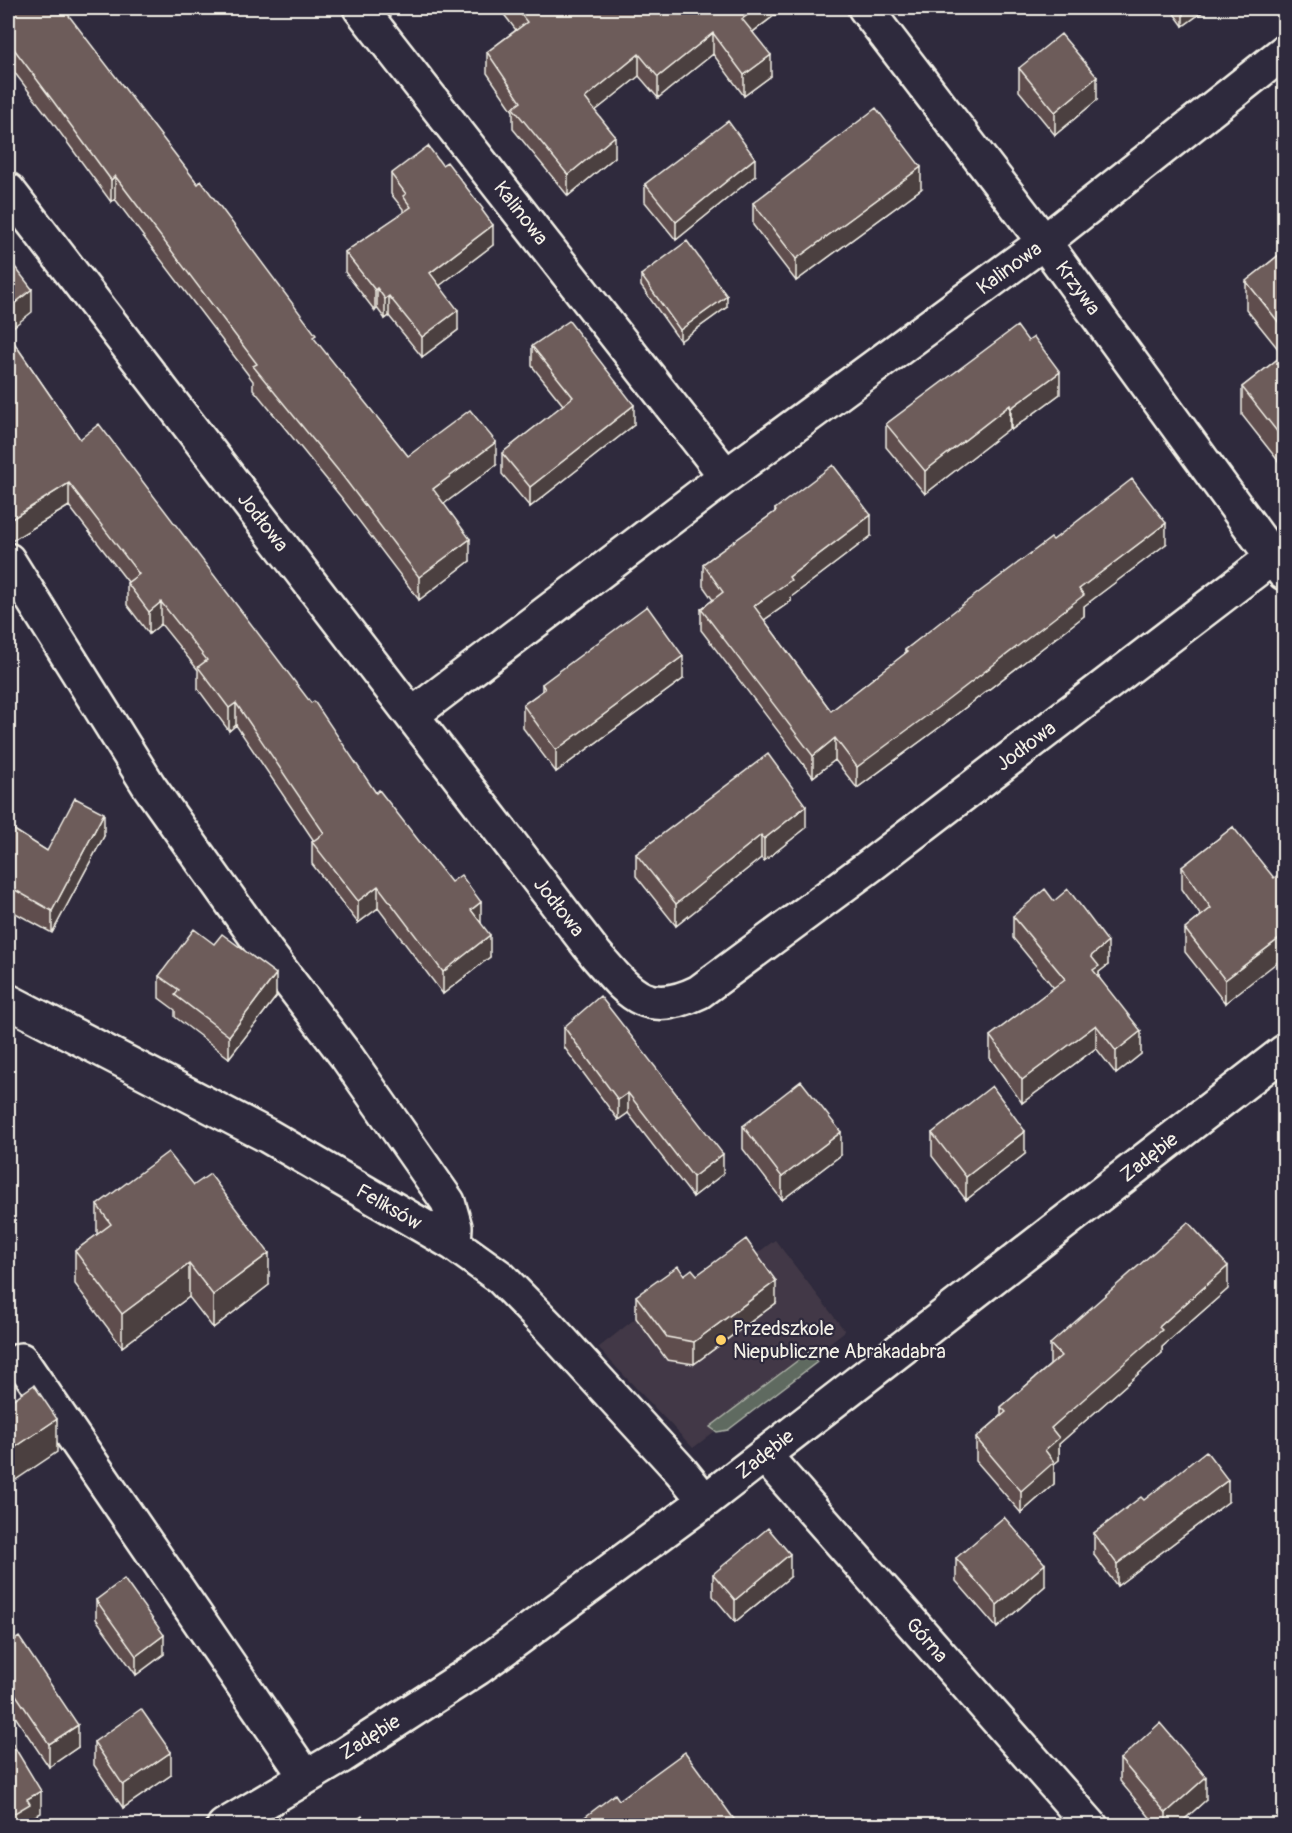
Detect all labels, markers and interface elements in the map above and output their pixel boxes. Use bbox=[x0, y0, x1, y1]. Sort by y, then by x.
street label: Kalinowa bbox=[488, 176, 554, 250]
street label: Kalinowa bbox=[971, 236, 1047, 300]
street label: Krzywa bbox=[1050, 256, 1106, 320]
street label: Jodłowa bbox=[232, 487, 294, 557]
street label: Jodłowa bbox=[991, 715, 1061, 777]
street label: Jodłowa bbox=[528, 872, 590, 942]
street label: Zadębie bbox=[1115, 1127, 1183, 1187]
street label: Feliksów bbox=[352, 1178, 427, 1236]
place label: Przedszkole Niepubliczne Abrakadabra bbox=[733, 1316, 946, 1364]
marker: Przedszkole Niepubliczne Abrakadabra bbox=[714, 1333, 728, 1347]
street label: Zadębie bbox=[731, 1424, 799, 1484]
street label: Górna bbox=[901, 1612, 953, 1668]
street label: Zadębie bbox=[335, 1709, 405, 1765]

